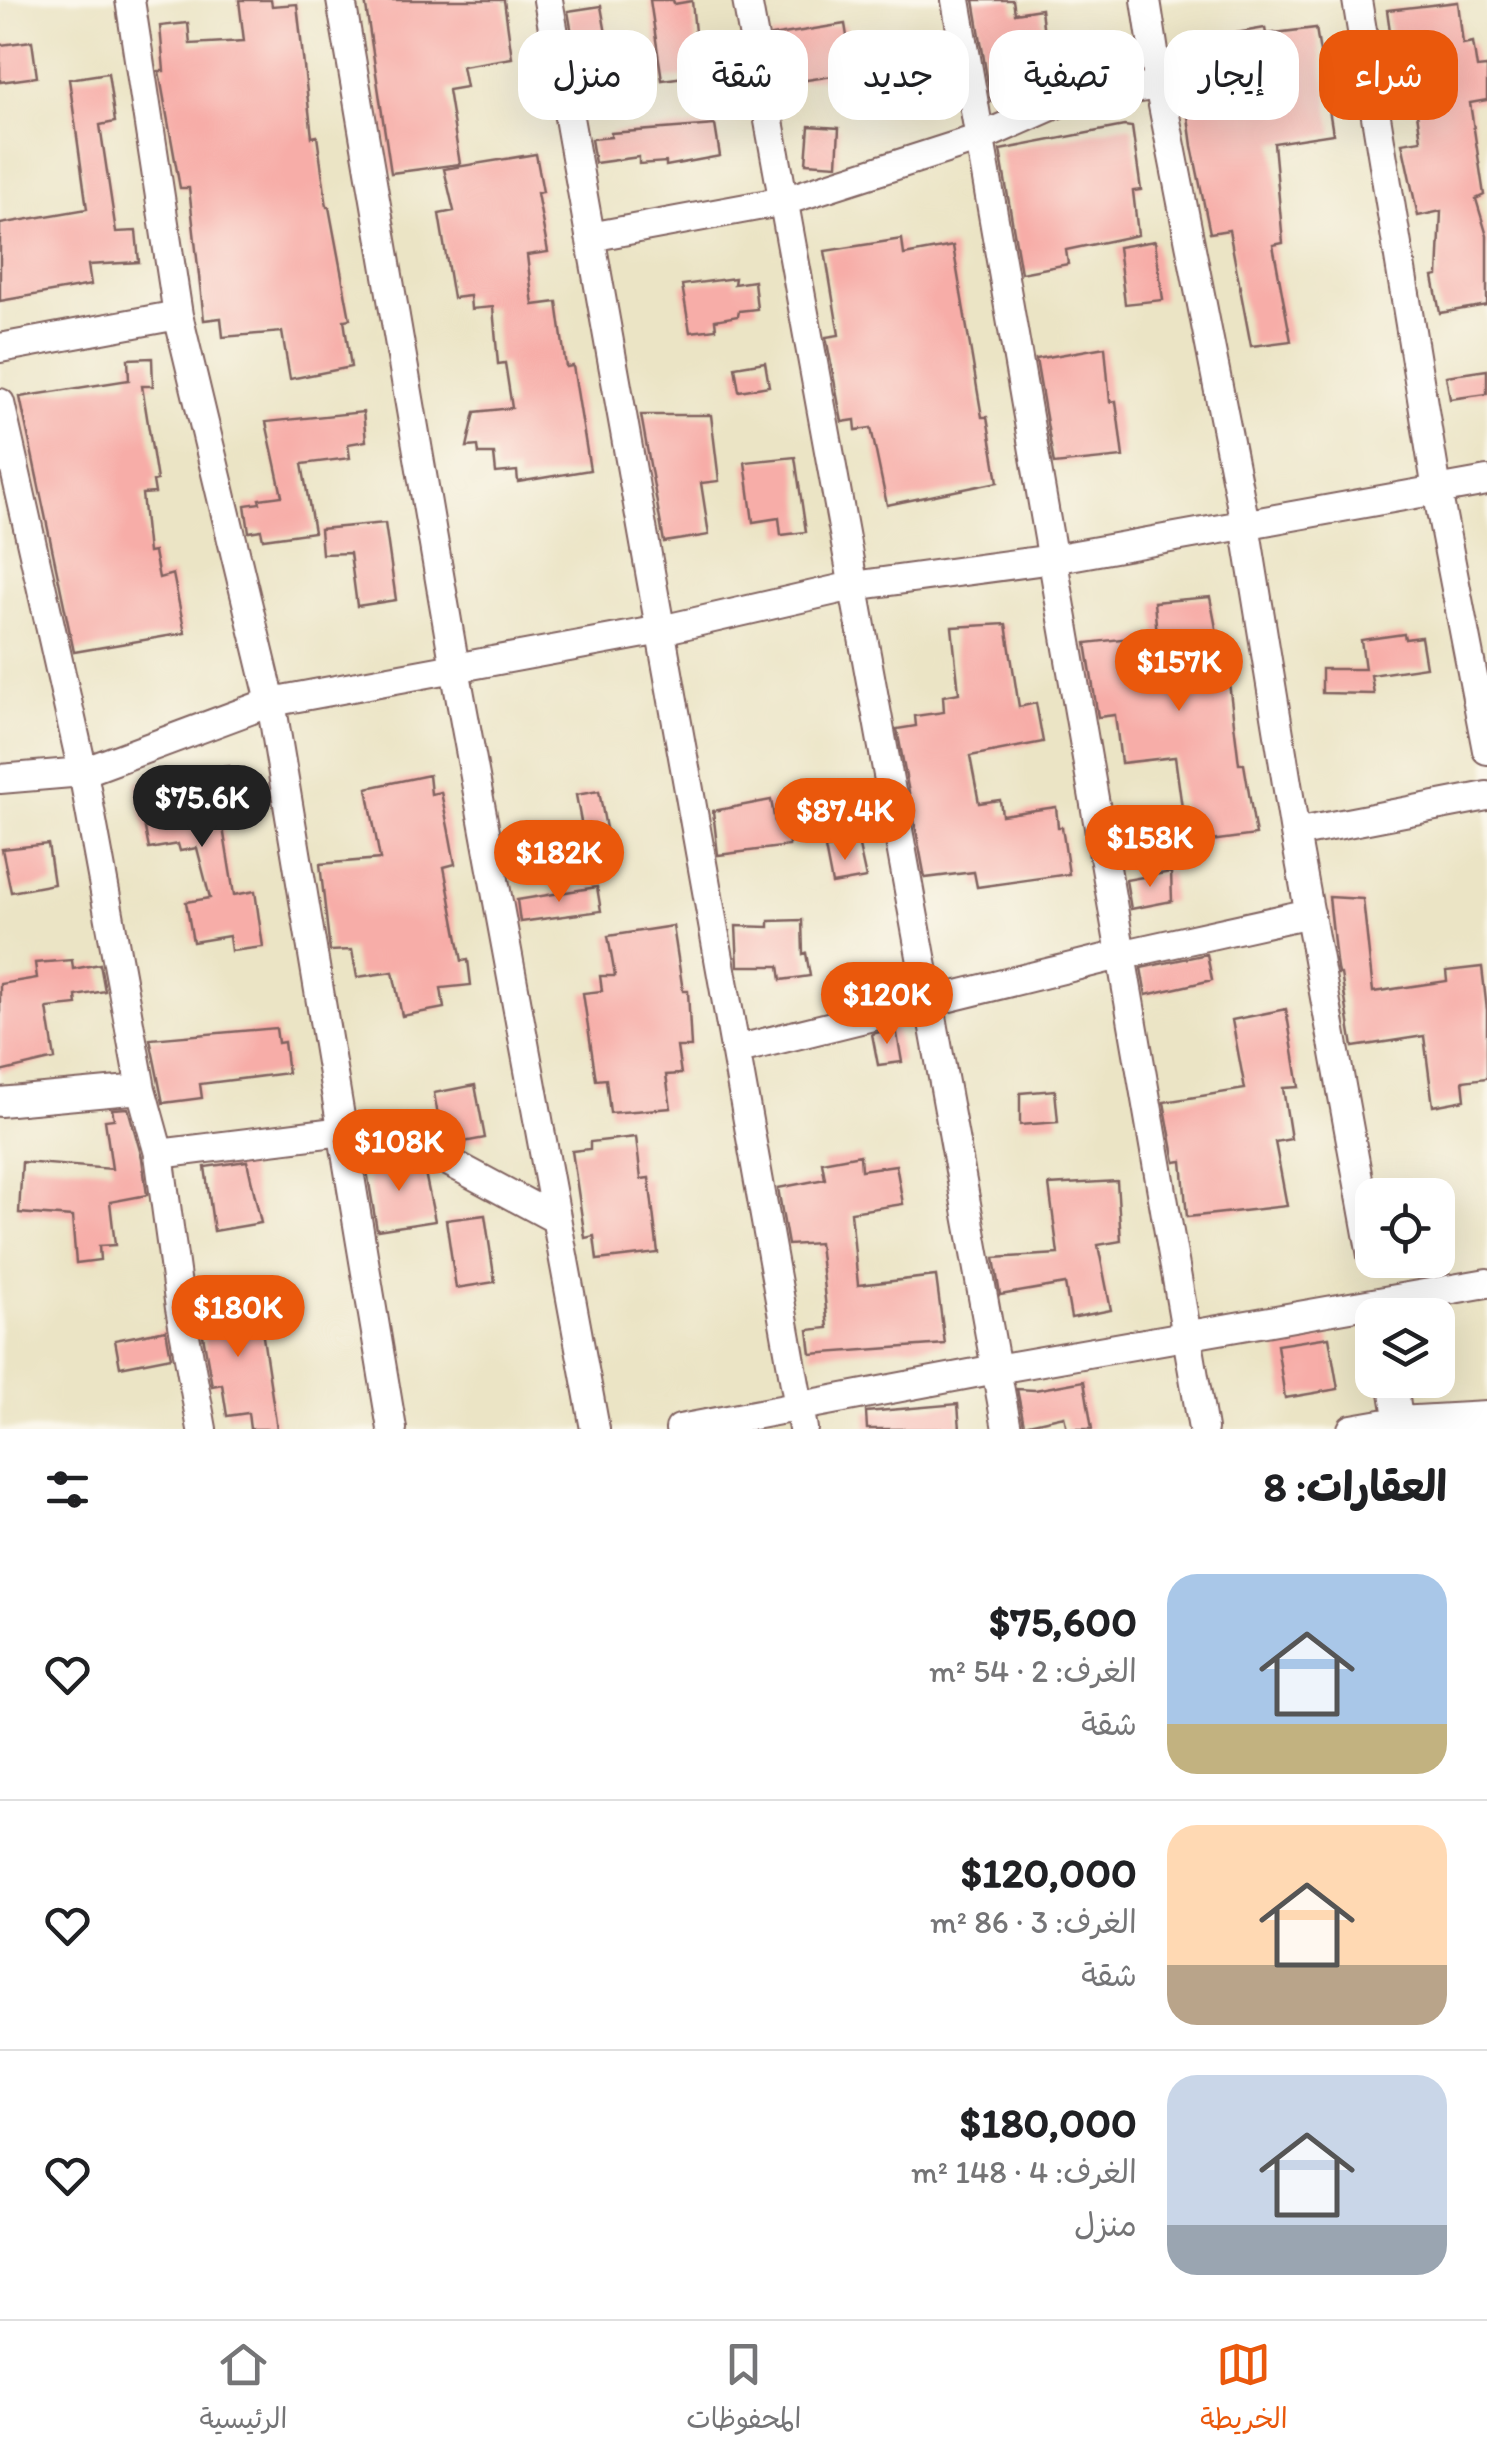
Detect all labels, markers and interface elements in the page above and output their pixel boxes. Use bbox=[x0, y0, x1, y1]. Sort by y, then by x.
chip: منزل bbox=[518, 30, 657, 120]
chip: شقة bbox=[677, 30, 808, 120]
chip: جديد bbox=[828, 30, 969, 120]
chip: تصفية bbox=[989, 30, 1144, 120]
chip: إيجار bbox=[1164, 30, 1299, 120]
chip: شراء bbox=[1319, 30, 1458, 120]
pin: $157K bbox=[1109, 629, 1249, 714]
text: $157K bbox=[1137, 642, 1221, 680]
pin: $75.6K bbox=[121, 765, 283, 850]
text: $75.6K bbox=[155, 778, 249, 816]
pin: $87.4K bbox=[764, 778, 926, 863]
text: $87.4K bbox=[796, 791, 894, 829]
pin: $158K bbox=[1080, 805, 1220, 890]
text: $158K bbox=[1107, 818, 1193, 856]
pin: $182K bbox=[489, 820, 629, 905]
text: $182K bbox=[516, 833, 602, 871]
pin: $120K bbox=[817, 962, 957, 1047]
text: $120K bbox=[843, 975, 931, 1013]
pin: $108K bbox=[329, 1109, 469, 1194]
text: $108K bbox=[355, 1122, 443, 1160]
map controls bbox=[1355, 1178, 1455, 1398]
button: locate bbox=[1355, 1178, 1455, 1278]
pin: $180K bbox=[168, 1275, 308, 1360]
text: $180K bbox=[194, 1288, 282, 1326]
button: layers bbox=[1355, 1298, 1455, 1398]
text: العقارات: 8 bbox=[1264, 1461, 1447, 1512]
icon: filters bbox=[40, 1462, 95, 1517]
text: $75,600 bbox=[989, 1596, 1137, 1647]
icon: home bbox=[1247, 1614, 1367, 1734]
icon: heart bbox=[40, 1647, 95, 1702]
text: الغرف: 2 · 54 m² bbox=[929, 1652, 1137, 1690]
text: شقة bbox=[1081, 1705, 1137, 1743]
text: $120,000 bbox=[961, 1847, 1137, 1898]
icon: home bbox=[1247, 1865, 1367, 1985]
icon: heart bbox=[40, 1898, 95, 1953]
text: الغرف: 3 · 86 m² bbox=[930, 1903, 1137, 1941]
text: شقة bbox=[1081, 1956, 1137, 1994]
text: $180,000 bbox=[960, 2097, 1137, 2148]
icon: home bbox=[1247, 2115, 1367, 2235]
icon: heart bbox=[40, 2148, 95, 2203]
text: الغرف: 4 · 148 m² bbox=[911, 2153, 1137, 2191]
text: منزل bbox=[1074, 2206, 1137, 2244]
tab: الرئيسية bbox=[199, 2337, 287, 2443]
tab: المحفوظات bbox=[686, 2337, 801, 2443]
tab: الخريطة bbox=[1200, 2337, 1288, 2443]

